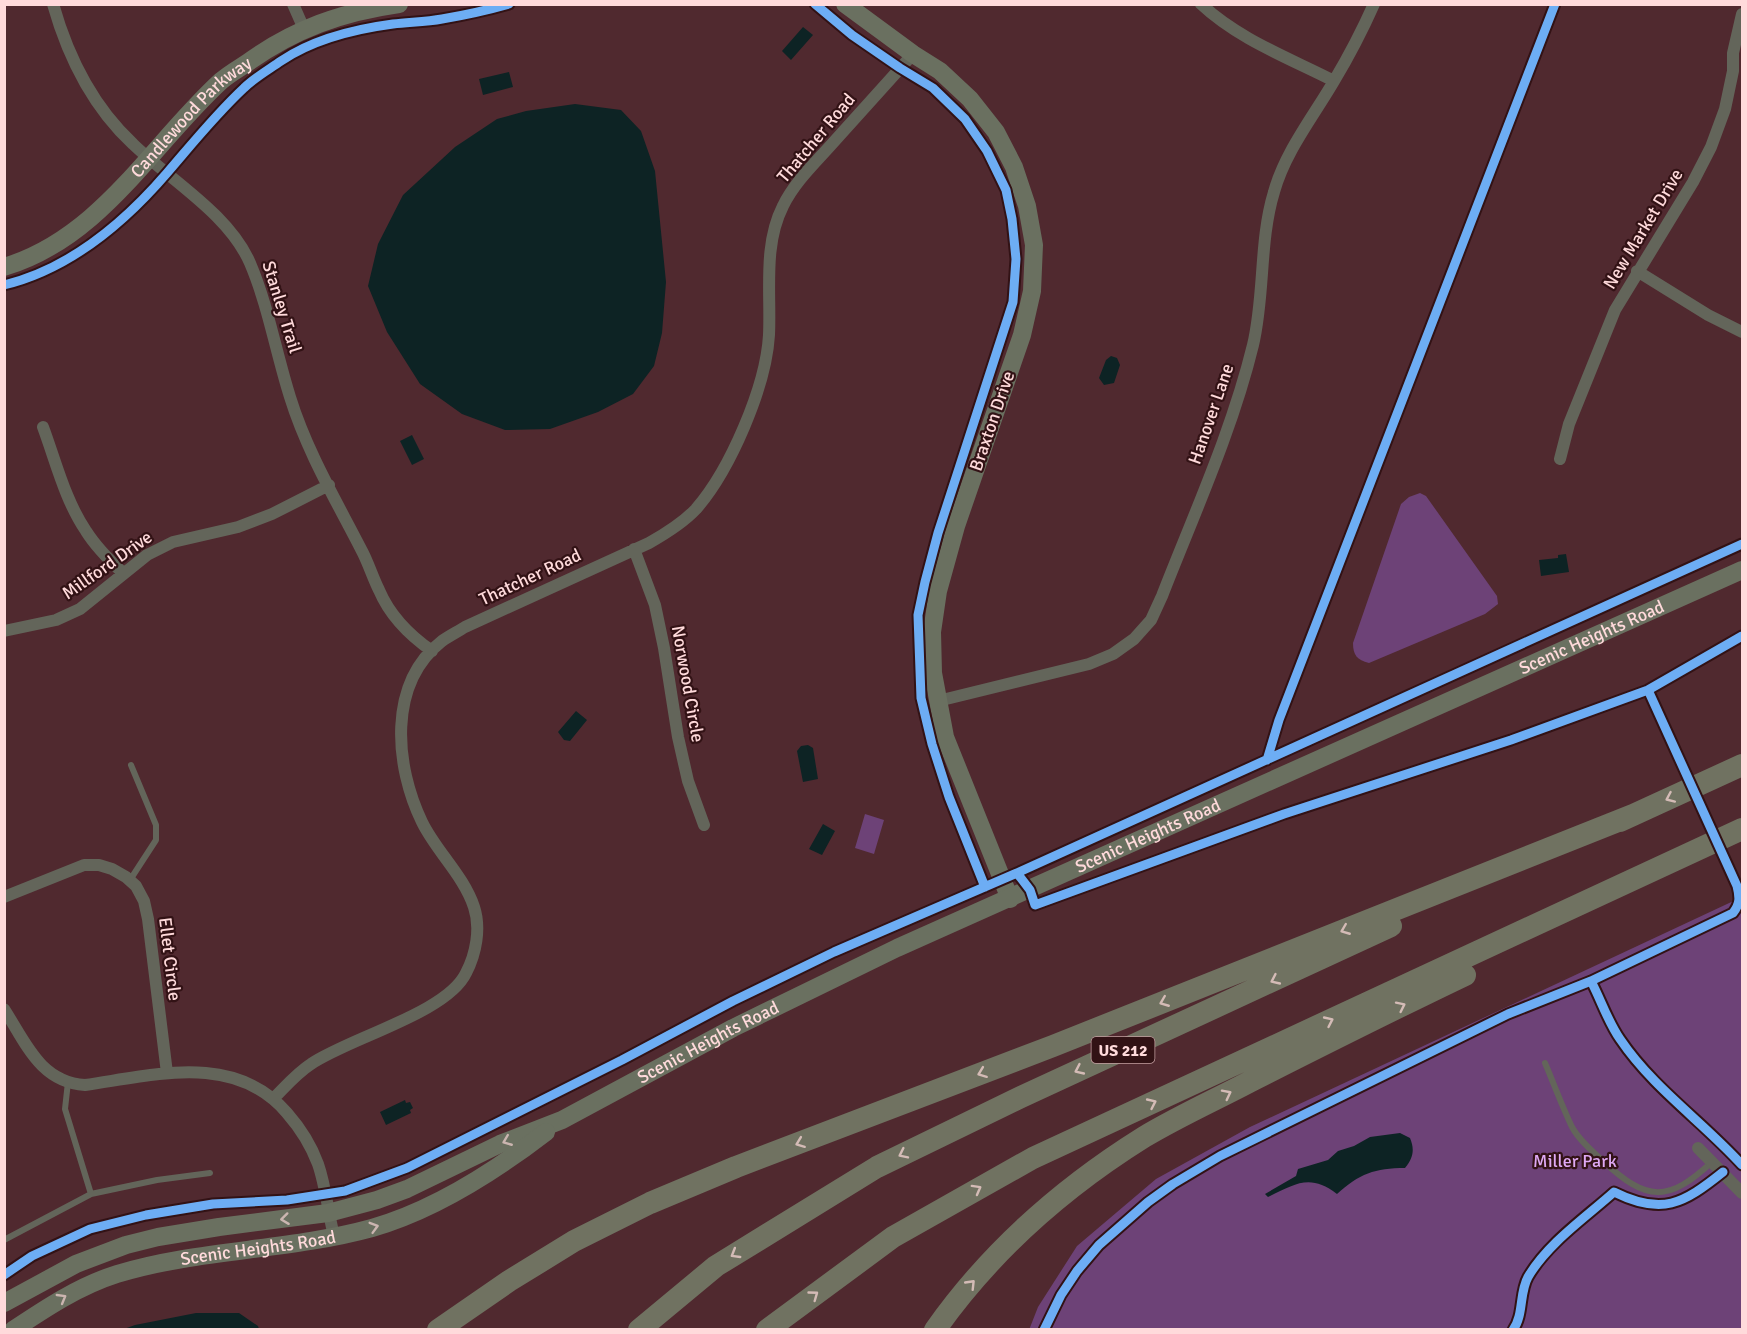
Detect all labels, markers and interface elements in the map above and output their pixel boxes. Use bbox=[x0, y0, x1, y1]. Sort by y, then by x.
street label: Candlewood Parkway bbox=[126, 52, 256, 182]
street label: Thatcher Road bbox=[772, 89, 860, 187]
street label: New Market Drive bbox=[1598, 165, 1688, 293]
street label: Stanley Trail bbox=[258, 258, 306, 356]
street label: Hanover Lane bbox=[1184, 361, 1238, 467]
street label: Braxton Drive bbox=[965, 368, 1019, 474]
street label: Millford Drive bbox=[58, 526, 156, 604]
street label: Thatcher Road bbox=[475, 544, 585, 610]
street label: Scenic Heights Road bbox=[1515, 595, 1668, 679]
street label: Norwood Circle bbox=[667, 624, 709, 744]
one-way arrow bbox=[1666, 791, 1677, 803]
street label: Scenic Heights Road bbox=[1072, 794, 1224, 878]
street label: Ellet Circle bbox=[154, 916, 186, 1002]
one-way arrow bbox=[1340, 922, 1351, 935]
one-way arrow bbox=[1270, 972, 1281, 984]
one-way arrow bbox=[1159, 994, 1169, 1007]
street label: Scenic Heights Road bbox=[634, 996, 782, 1088]
one-way arrow bbox=[1394, 1001, 1405, 1013]
one-way arrow bbox=[1322, 1016, 1333, 1028]
road number: US 212 bbox=[1092, 1037, 1154, 1063]
one-way arrow bbox=[1074, 1063, 1085, 1075]
one-way arrow bbox=[977, 1066, 988, 1078]
one-way arrow bbox=[1220, 1090, 1231, 1101]
one-way arrow bbox=[1145, 1098, 1156, 1110]
one-way arrow bbox=[502, 1134, 513, 1146]
one-way arrow bbox=[795, 1135, 806, 1148]
one-way arrow bbox=[898, 1147, 909, 1159]
park label: Miller Park bbox=[1533, 1150, 1617, 1172]
one-way arrow bbox=[971, 1185, 981, 1197]
one-way arrow bbox=[281, 1213, 290, 1225]
one-way arrow bbox=[368, 1222, 378, 1234]
street label: Scenic Heights Road bbox=[179, 1226, 338, 1270]
one-way arrow bbox=[731, 1246, 741, 1258]
one-way arrow bbox=[964, 1280, 975, 1290]
one-way arrow bbox=[807, 1291, 818, 1302]
one-way arrow bbox=[56, 1294, 67, 1306]

